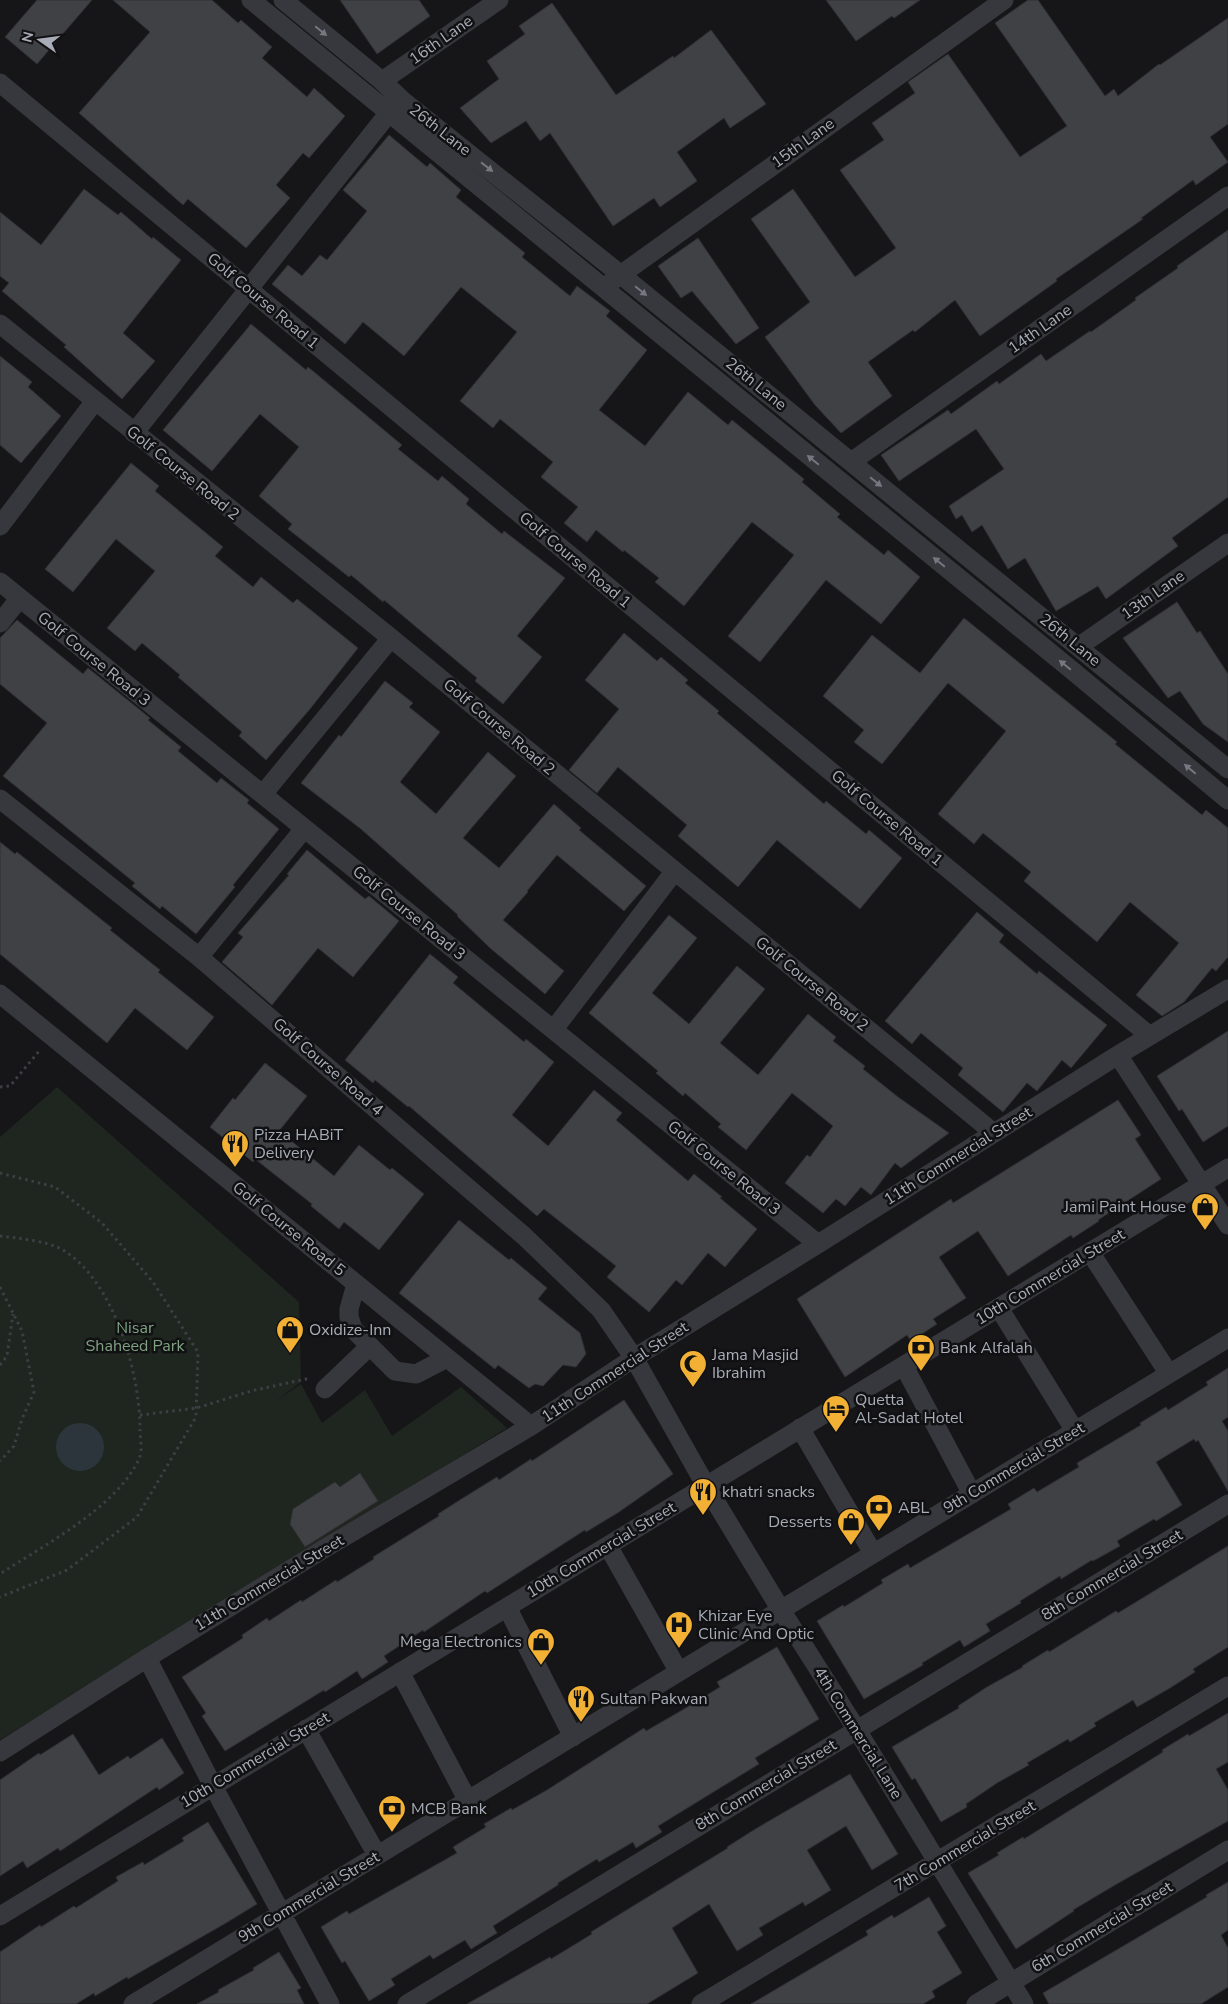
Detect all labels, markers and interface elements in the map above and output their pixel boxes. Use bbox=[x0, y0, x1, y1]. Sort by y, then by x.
street label: 16th Lane bbox=[405, 10, 477, 70]
north arrow bbox=[15, 15, 65, 65]
one-way arrow bbox=[314, 25, 327, 36]
text: N bbox=[17, 30, 38, 44]
street label: 26th Lane bbox=[405, 99, 475, 161]
street label: 15th Lane bbox=[767, 113, 839, 173]
one-way arrow bbox=[480, 162, 493, 173]
street label: Golf Course Road 1 bbox=[202, 248, 324, 354]
one-way arrow bbox=[635, 285, 648, 296]
street label: 14th Lane bbox=[1004, 299, 1076, 359]
street label: 26th Lane bbox=[721, 353, 791, 415]
street label: Golf Course Road 2 bbox=[122, 421, 244, 525]
one-way arrow bbox=[807, 454, 820, 465]
one-way arrow bbox=[869, 477, 882, 488]
street label: Golf Course Road 1 bbox=[514, 507, 636, 613]
one-way arrow bbox=[933, 557, 946, 568]
street label: 13th Lane bbox=[1117, 565, 1189, 625]
street label: Golf Course Road 3 bbox=[33, 607, 155, 711]
street label: 26th Lane bbox=[1035, 609, 1105, 671]
one-way arrow bbox=[1059, 659, 1072, 670]
street label: Golf Course Road 2 bbox=[438, 674, 560, 780]
one-way arrow bbox=[1184, 763, 1197, 774]
street label: Golf Course Road 1 bbox=[826, 765, 948, 871]
street label: Golf Course Road 3 bbox=[348, 861, 470, 965]
street label: Golf Course Road 2 bbox=[751, 932, 873, 1036]
street label: Golf Course Road 4 bbox=[268, 1013, 388, 1121]
street label: 11th Commercial Street bbox=[880, 1101, 1037, 1211]
street label: Golf Course Road 3 bbox=[663, 1116, 785, 1220]
place label: Pizza HABiT Delivery bbox=[254, 1124, 344, 1164]
restaurant icon: Pizza HABiT Delivery bbox=[220, 1129, 250, 1168]
street label: Golf Course Road 5 bbox=[228, 1177, 350, 1281]
shop icon: Jami Paint House bbox=[1190, 1192, 1220, 1231]
place label: Jami Paint House bbox=[1063, 1196, 1186, 1218]
street label: 10th Commercial Street bbox=[971, 1223, 1129, 1330]
shop icon: Oxidize-Inn bbox=[275, 1315, 305, 1354]
street label: 11th Commercial Street bbox=[537, 1316, 693, 1428]
park label: Nisar Shaheed Park bbox=[86, 1317, 185, 1357]
place label: Oxidize-Inn bbox=[309, 1319, 391, 1341]
bank icon: Bank Alfalah bbox=[906, 1333, 936, 1372]
place label: Bank Alfalah bbox=[940, 1337, 1033, 1359]
place label: Jama Masjid Ibrahim bbox=[711, 1344, 799, 1384]
mosque icon: Jama Masjid Ibrahim bbox=[678, 1349, 708, 1388]
place label: Quetta Al-Sadat Hotel bbox=[855, 1389, 964, 1429]
hotel icon: Quetta Al-Sadat Hotel bbox=[821, 1394, 851, 1433]
street label: 9th Commercial Street bbox=[939, 1417, 1089, 1519]
restaurant icon: khatri snacks bbox=[688, 1477, 718, 1516]
place label: khatri snacks bbox=[722, 1481, 815, 1503]
bank icon: ABL bbox=[864, 1493, 894, 1532]
street label: 10th Commercial Street bbox=[522, 1496, 680, 1603]
place label: ABL bbox=[898, 1497, 929, 1519]
shop icon: Desserts bbox=[836, 1507, 866, 1546]
place label: Desserts bbox=[768, 1511, 832, 1533]
street label: 8th Commercial Street bbox=[1037, 1524, 1187, 1626]
street label: 11th Commercial Street bbox=[190, 1529, 348, 1636]
place label: Khizar Eye Clinic And Optic bbox=[698, 1605, 815, 1645]
hospital icon: Khizar Eye Clinic And Optic bbox=[664, 1610, 694, 1649]
shop icon: Mega Electronics bbox=[526, 1627, 556, 1666]
place label: Mega Electronics bbox=[400, 1631, 522, 1653]
street label: 4th Commercial Lane bbox=[808, 1663, 908, 1803]
restaurant icon: Sultan Pakwan bbox=[566, 1684, 596, 1723]
place label: Sultan Pakwan bbox=[600, 1688, 708, 1710]
street label: 10th Commercial Street bbox=[176, 1706, 334, 1813]
street label: 8th Commercial Street bbox=[691, 1734, 841, 1836]
bank icon: MCB Bank bbox=[377, 1794, 407, 1833]
street label: 7th Commercial Street bbox=[890, 1795, 1040, 1897]
place label: MCB Bank bbox=[411, 1798, 488, 1820]
street label: 9th Commercial Street bbox=[234, 1846, 384, 1948]
street label: 6th Commercial Street bbox=[1027, 1876, 1177, 1978]

